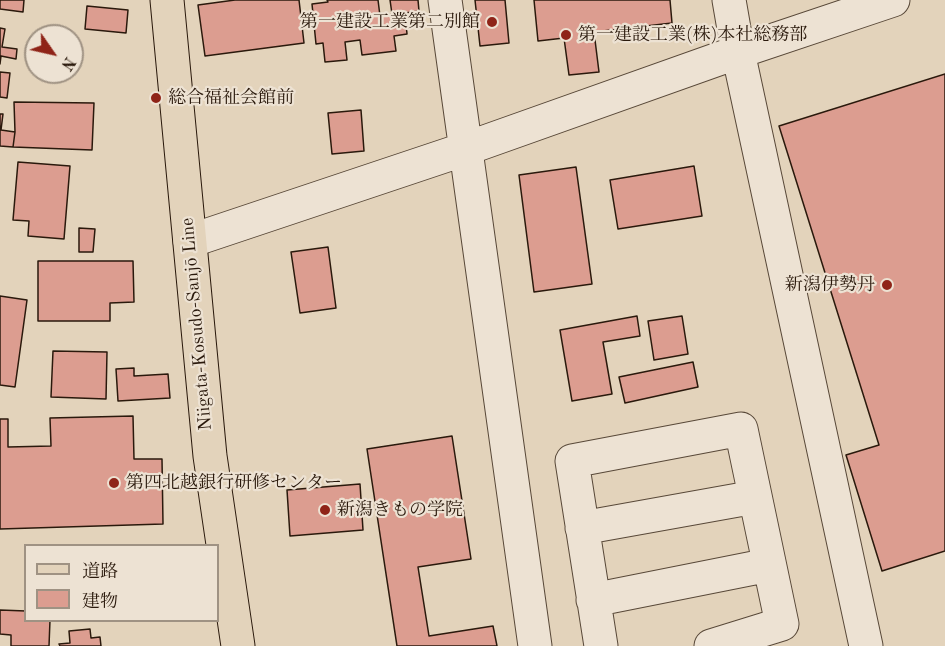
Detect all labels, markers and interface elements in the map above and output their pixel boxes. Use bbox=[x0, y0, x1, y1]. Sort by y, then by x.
place label: 第一建設工業第二別館 bbox=[300, 11, 480, 33]
marker: 第一建設工業第二別館 bbox=[485, 15, 499, 29]
north arrow bbox=[24, 24, 84, 84]
place label: 第一建設工業(株)本社総務部 bbox=[578, 24, 807, 46]
marker: 第一建設工業(株)本社総務部 bbox=[559, 28, 573, 42]
text: N bbox=[57, 53, 77, 72]
place label: 総合福祉会館前 bbox=[168, 87, 294, 109]
marker: 総合福祉会館前 bbox=[149, 91, 163, 105]
street label: Niigata-Kosudo-Sanjō Line bbox=[177, 217, 217, 431]
place label: 新潟伊勢丹 bbox=[785, 274, 875, 296]
marker: 新潟伊勢丹 bbox=[880, 278, 894, 292]
place label: 第四北越銀行研修センター bbox=[126, 472, 342, 494]
marker: 第四北越銀行研修センター bbox=[107, 476, 121, 490]
place label: 新潟きもの学院 bbox=[337, 499, 463, 521]
marker: 新潟きもの学院 bbox=[318, 503, 332, 517]
legend bbox=[24, 544, 219, 622]
text: 道路 bbox=[82, 563, 118, 581]
text: 建物 bbox=[82, 593, 118, 611]

